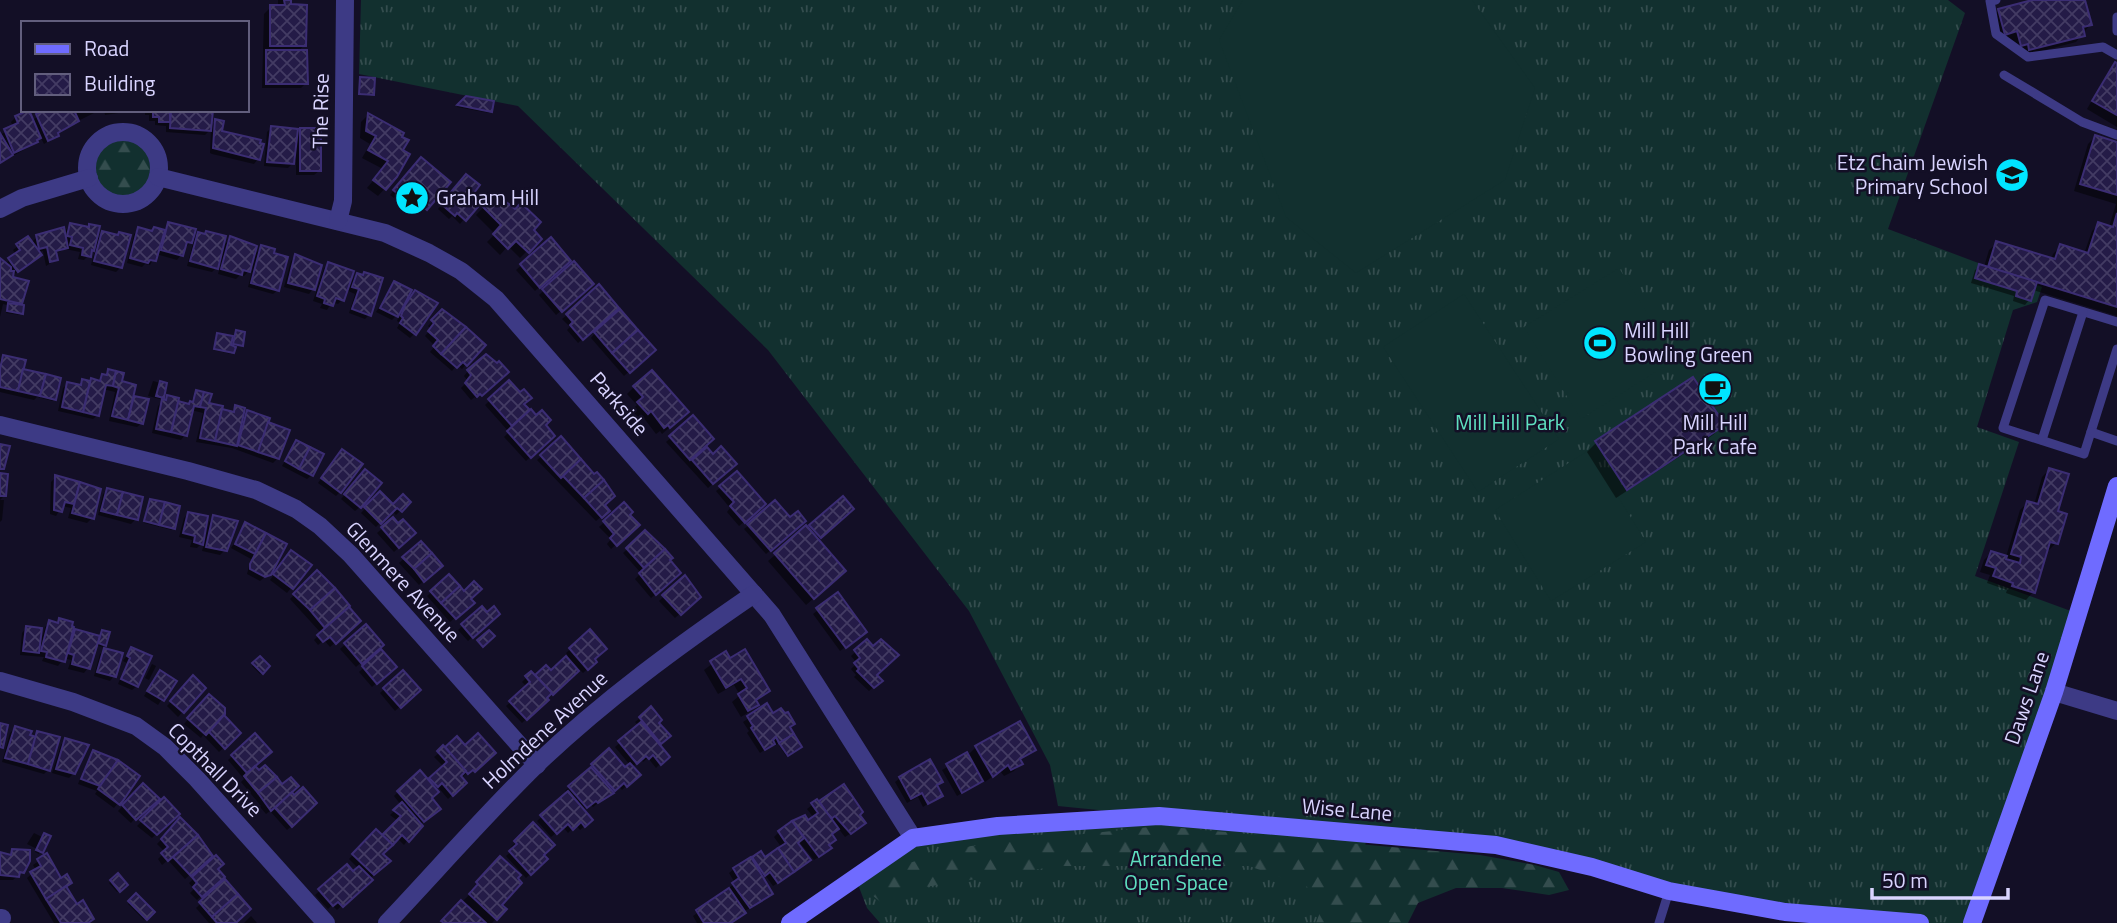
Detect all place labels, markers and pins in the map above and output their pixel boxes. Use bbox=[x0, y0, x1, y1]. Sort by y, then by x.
place label: Etz Chaim Jewish Primary School bbox=[1837, 146, 1988, 202]
school or university icon: Etz Chaim Jewish Primary School bbox=[1993, 156, 2031, 194]
place icon: Graham Hill bbox=[393, 179, 431, 217]
place label: Graham Hill bbox=[436, 181, 539, 213]
place label: Mill Hill Bowling Green bbox=[1624, 314, 1753, 370]
sports icon: Mill Hill Bowling Green bbox=[1581, 324, 1619, 362]
cafe icon: Mill Hill Park Cafe bbox=[1696, 370, 1734, 408]
place label: Mill Hill Park Cafe bbox=[1673, 406, 1757, 462]

